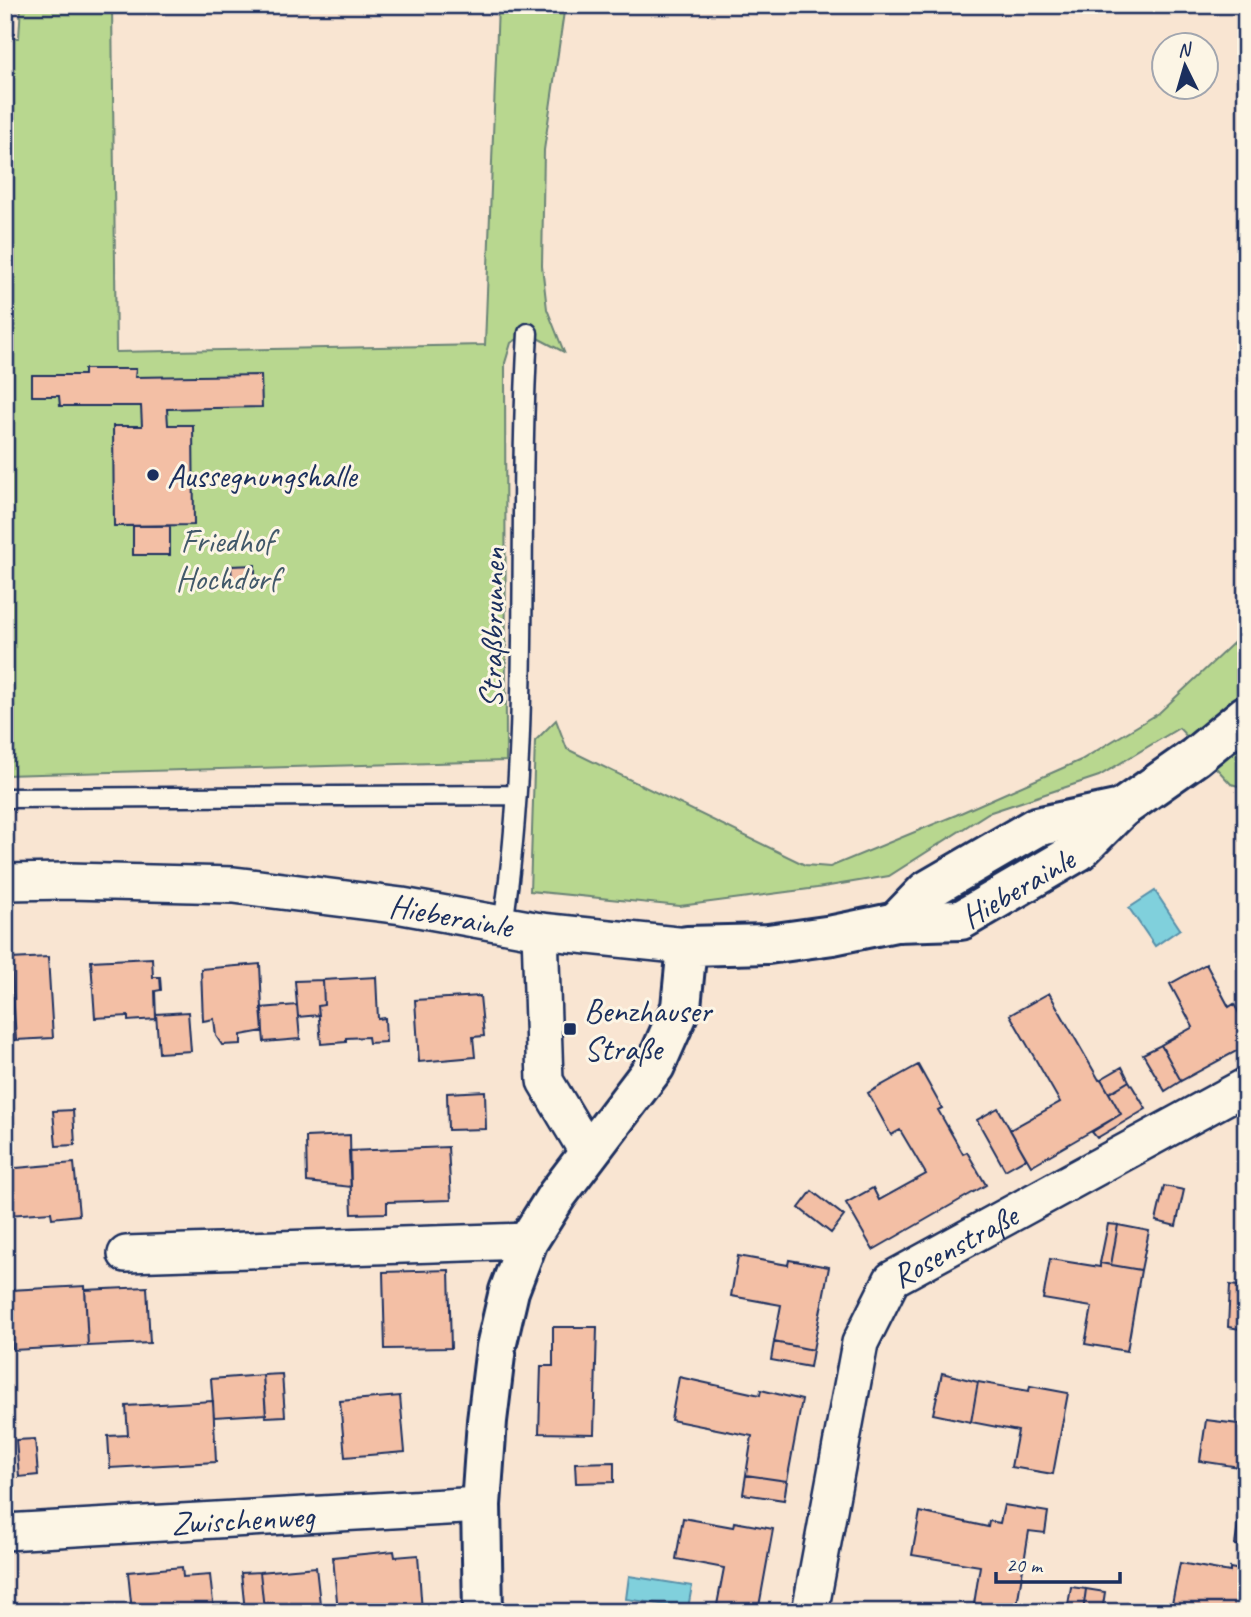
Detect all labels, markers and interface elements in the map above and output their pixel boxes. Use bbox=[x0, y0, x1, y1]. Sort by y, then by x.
north arrow bbox=[1150, 32, 1220, 102]
text: N bbox=[1177, 37, 1194, 63]
place label: Aussegnungshalle bbox=[167, 455, 359, 497]
marker: Aussegnungshalle bbox=[145, 467, 161, 483]
park label: Friedhof Hochdorf bbox=[175, 520, 285, 600]
street label: Straßbrunnen bbox=[470, 547, 514, 709]
street label: Hieberainle bbox=[953, 837, 1084, 938]
street label: Hieberainle bbox=[387, 885, 518, 948]
place label: Benzhauser Straße bbox=[584, 990, 714, 1070]
marker: Benzhauser Straße bbox=[562, 1021, 578, 1037]
street label: Rosenstraße bbox=[884, 1194, 1027, 1297]
street label: Zwischenweg bbox=[170, 1494, 317, 1545]
scale bar bbox=[996, 1540, 1120, 1584]
text: 20 m bbox=[1006, 1552, 1044, 1578]

